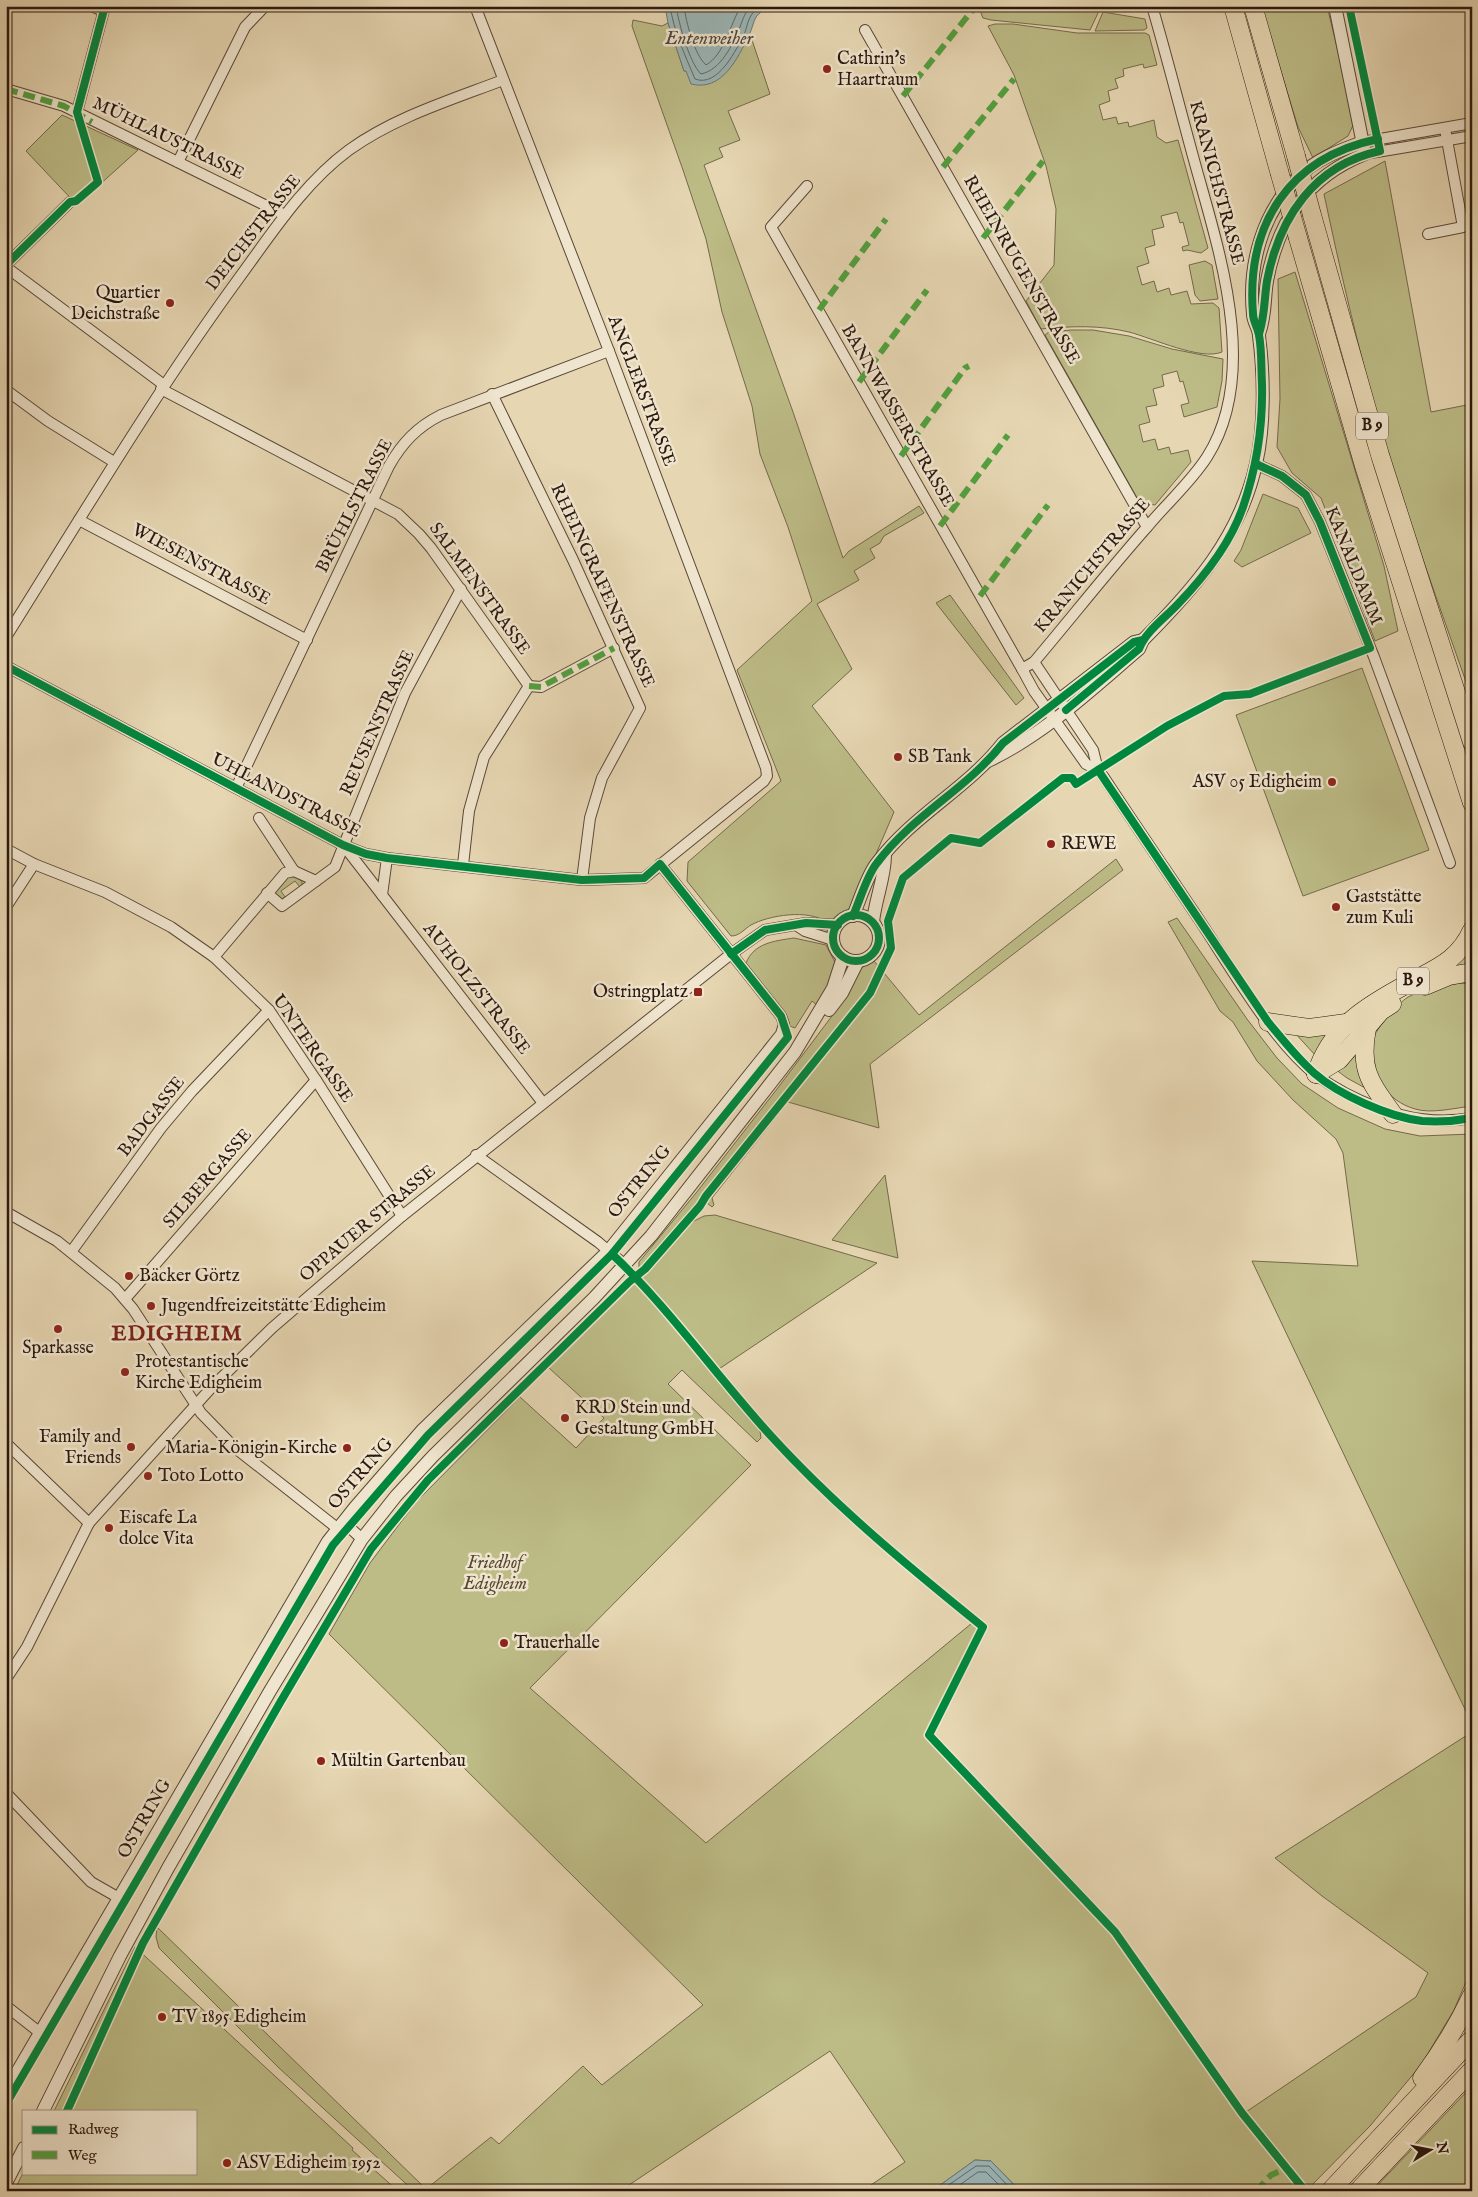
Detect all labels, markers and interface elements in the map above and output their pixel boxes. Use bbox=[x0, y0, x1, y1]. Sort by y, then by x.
water label: Entenweiher bbox=[664, 27, 755, 51]
place label: Cathrin's Haartraum bbox=[837, 48, 919, 92]
marker: Cathrin's Haartraum bbox=[821, 63, 833, 75]
street label: MÜHLAUSTRASSE bbox=[88, 91, 248, 186]
street label: KRANICHSTRASSE bbox=[1183, 98, 1249, 268]
street label: DEICHSTRASSE bbox=[201, 170, 307, 296]
street label: RHEINRUGENSTRASSE bbox=[958, 172, 1084, 368]
place label: Quartier Deichstraße bbox=[71, 282, 160, 326]
marker: Quartier Deichstraße bbox=[164, 297, 176, 309]
street label: ANGLERSTRASSE bbox=[601, 311, 680, 470]
street label: BANNWASSERSTRASSE bbox=[835, 320, 959, 512]
road number: B 9 bbox=[1356, 412, 1388, 440]
street label: BRÜHLSTRASSE bbox=[310, 435, 399, 577]
street label: RHEINGRAFENSTRASSE bbox=[544, 480, 660, 692]
street label: KRANICHSTRASSE bbox=[1030, 494, 1156, 638]
street label: KANALDAMM bbox=[1319, 504, 1387, 629]
street label: SALMENSTRASSE bbox=[423, 518, 535, 660]
street label: WIESENSTRASSE bbox=[128, 519, 274, 611]
street label: REUSENSTRASSE bbox=[336, 647, 420, 799]
place label: SB Tank bbox=[908, 746, 972, 769]
street label: UHLANDSTRASSE bbox=[207, 748, 365, 844]
marker: SB Tank bbox=[892, 751, 904, 763]
place label: ASV 05 Edigheim bbox=[1191, 771, 1322, 794]
marker: ASV 05 Edigheim bbox=[1326, 776, 1338, 788]
place label: REWE bbox=[1061, 833, 1117, 856]
marker: REWE bbox=[1045, 838, 1057, 850]
place label: Gaststätte zum Kuli bbox=[1346, 886, 1422, 930]
marker: Gaststätte zum Kuli bbox=[1330, 901, 1342, 913]
street label: AUHOLZSTRASSE bbox=[417, 918, 535, 1060]
road number: B 9 bbox=[1397, 968, 1429, 994]
place label: Ostringplatz bbox=[593, 981, 688, 1004]
marker: Ostringplatz bbox=[692, 986, 704, 998]
street label: UNTERGASSE bbox=[266, 990, 358, 1108]
street label: BADGASSE bbox=[113, 1072, 191, 1162]
street label: SILBERGASSE bbox=[158, 1124, 258, 1234]
street label: OSTRING bbox=[603, 1140, 677, 1224]
street label: OPPAUER STRASSE bbox=[295, 1160, 441, 1288]
place label: Bäcker Görtz bbox=[139, 1265, 240, 1288]
marker: Bäcker Görtz bbox=[123, 1270, 135, 1282]
place label: Jugendfreizeitstätte Edigheim bbox=[159, 1295, 386, 1318]
marker: Jugendfreizeitstätte Edigheim bbox=[145, 1300, 157, 1312]
district label: EDIGHEIM bbox=[111, 1320, 243, 1348]
marker: Sparkasse bbox=[52, 1323, 64, 1335]
place label: Sparkasse bbox=[22, 1337, 94, 1360]
place label: Protestantische Kirche Edigheim bbox=[135, 1351, 262, 1395]
marker: Protestantische Kirche Edigheim bbox=[119, 1366, 131, 1378]
place label: KRD Stein und Gestaltung GmbH bbox=[575, 1397, 715, 1441]
marker: KRD Stein und Gestaltung GmbH bbox=[559, 1412, 571, 1424]
place label: Family and Friends bbox=[39, 1426, 121, 1470]
street label: OSTRING bbox=[323, 1433, 399, 1515]
place label: Maria-Königin-Kirche bbox=[165, 1437, 337, 1460]
marker: Family and Friends bbox=[125, 1441, 137, 1453]
marker: Maria-Königin-Kirche bbox=[341, 1442, 353, 1454]
place label: Toto Lotto bbox=[158, 1465, 244, 1488]
marker: Toto Lotto bbox=[142, 1470, 154, 1482]
place label: Eiscafe La dolce Vita bbox=[119, 1507, 198, 1551]
marker: Eiscafe La dolce Vita bbox=[103, 1522, 115, 1534]
park label: Friedhof Edigheim bbox=[462, 1552, 527, 1596]
place label: Trauerhalle bbox=[514, 1632, 600, 1655]
marker: Trauerhalle bbox=[498, 1637, 510, 1649]
place label: Mültin Gartenbau bbox=[331, 1750, 466, 1773]
marker: Mültin Gartenbau bbox=[315, 1755, 327, 1767]
street label: OSTRING bbox=[113, 1774, 177, 1863]
place label: TV 1895 Edigheim bbox=[172, 2006, 306, 2029]
marker: TV 1895 Edigheim bbox=[156, 2011, 168, 2023]
legend bbox=[22, 2110, 198, 2174]
text: Radweg bbox=[68, 2120, 119, 2139]
north arrow bbox=[1406, 2124, 1456, 2174]
text: N bbox=[1432, 2139, 1452, 2155]
text: Weg bbox=[68, 2146, 97, 2165]
place label: ASV Edigheim 1952 bbox=[236, 2152, 381, 2175]
marker: ASV Edigheim 1952 bbox=[221, 2157, 233, 2169]

